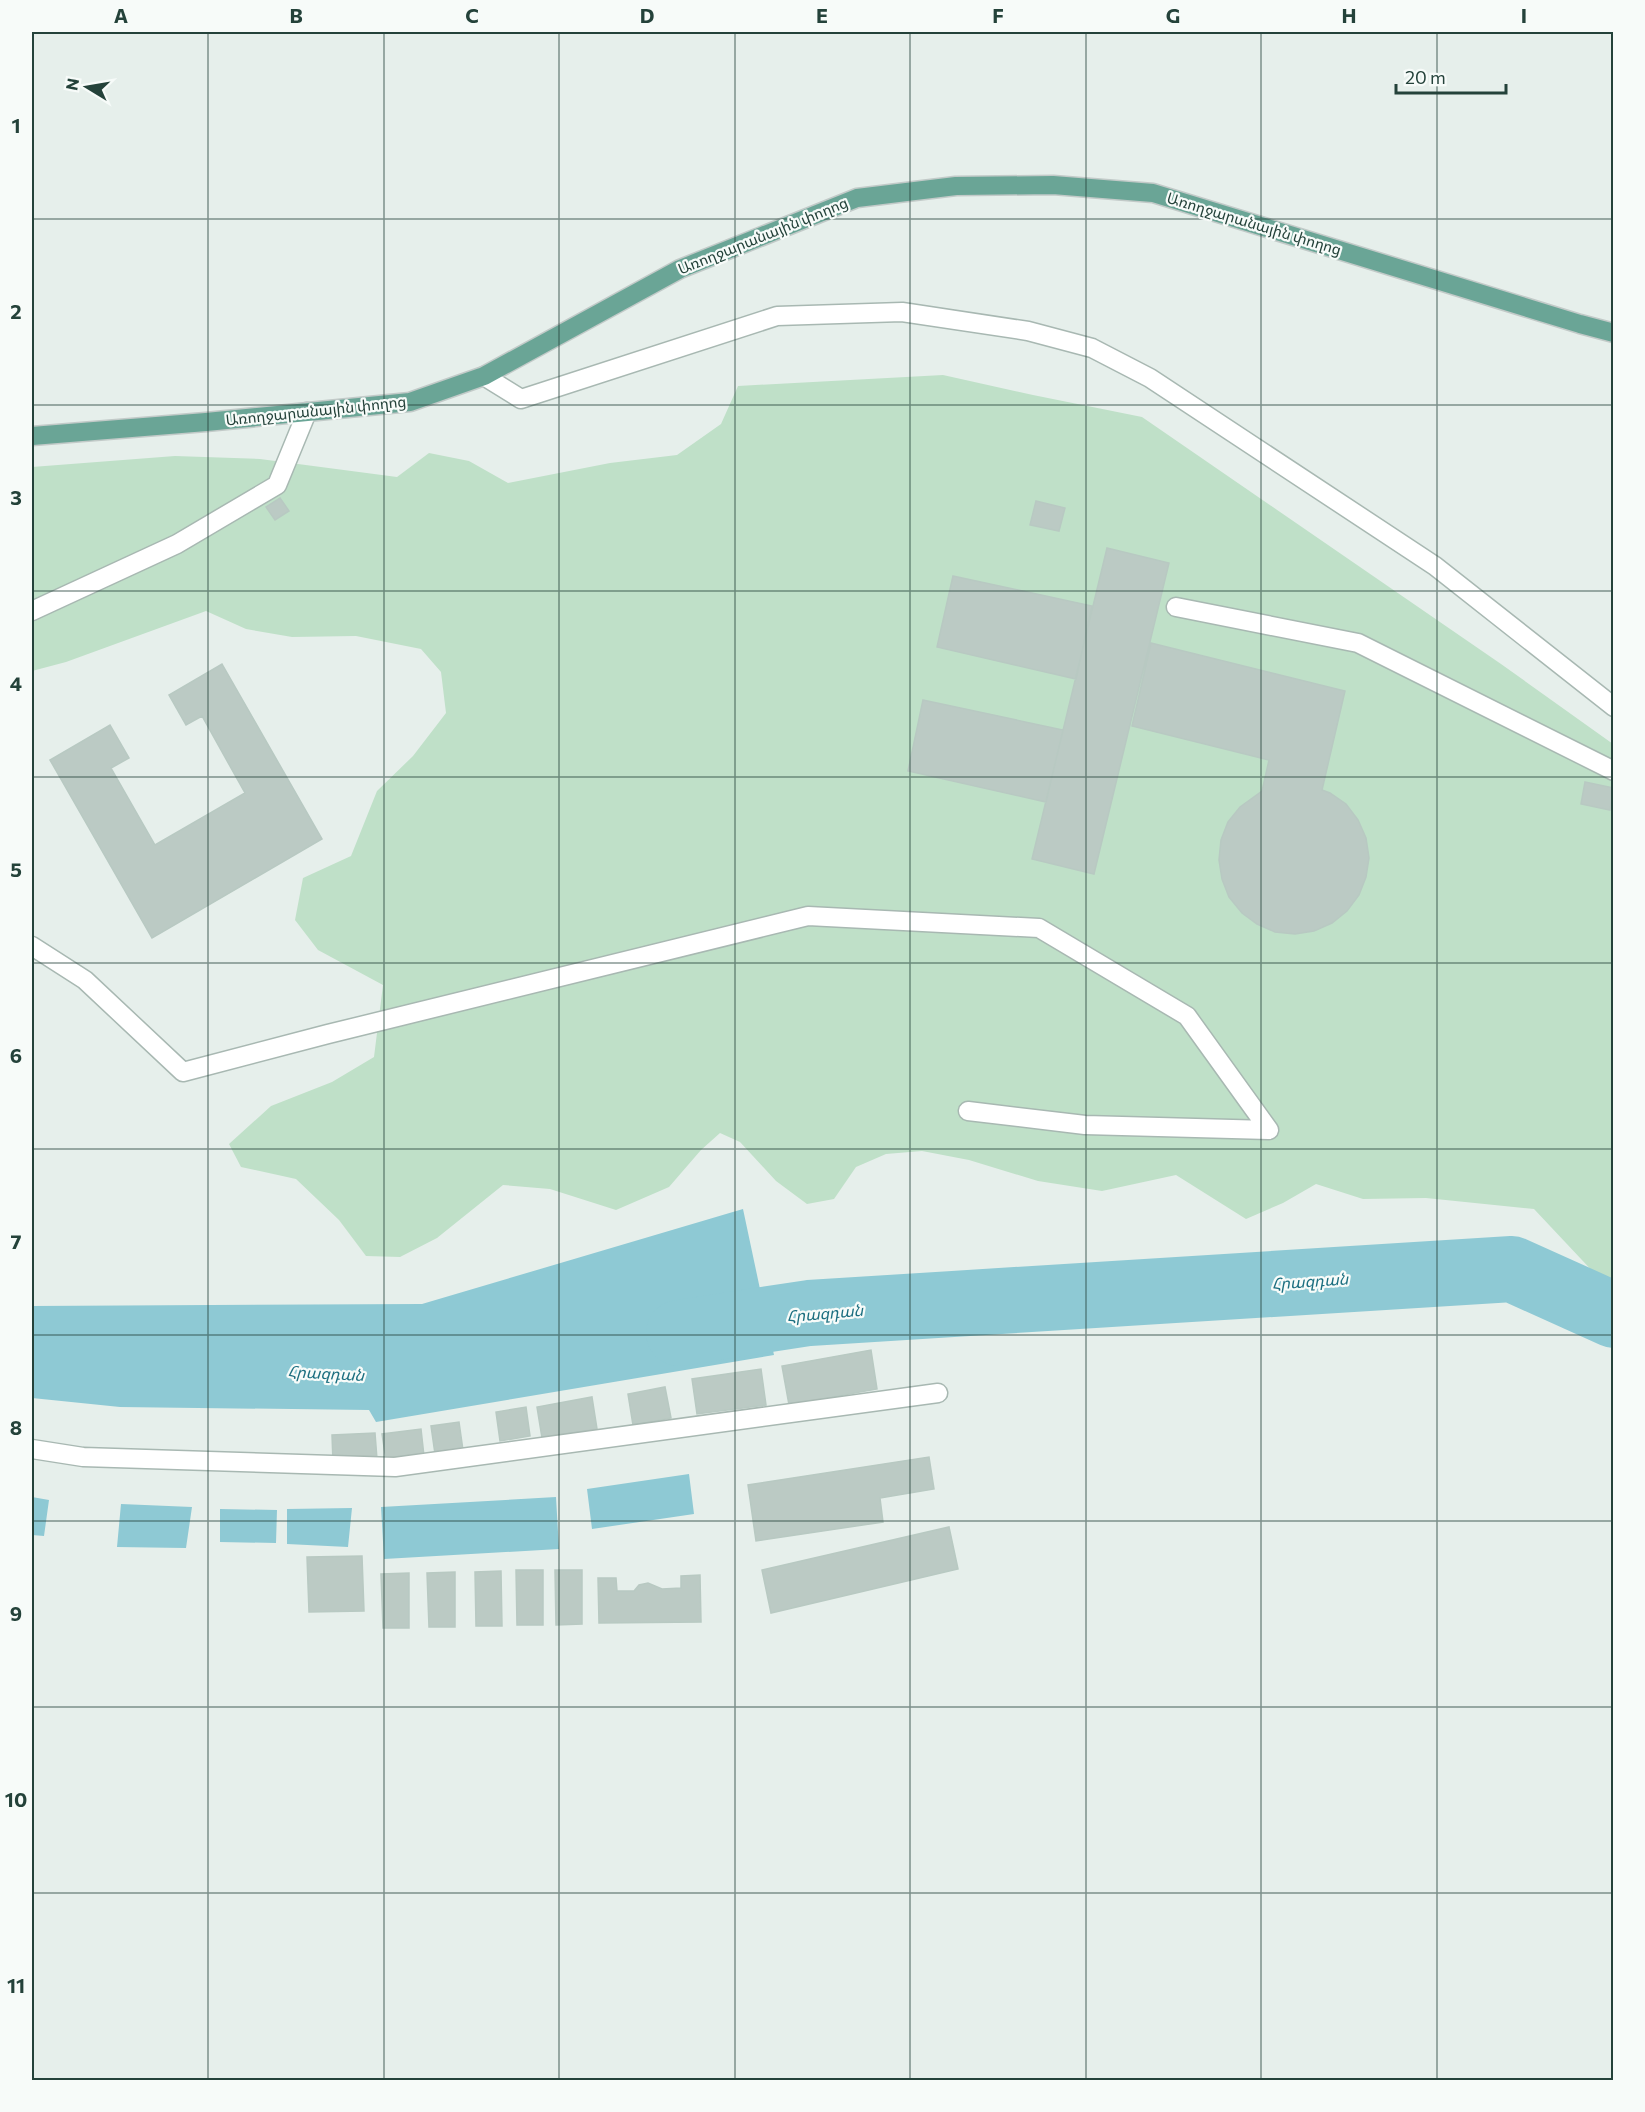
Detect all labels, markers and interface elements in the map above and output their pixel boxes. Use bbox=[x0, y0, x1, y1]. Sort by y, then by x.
text: A bbox=[114, 3, 128, 27]
text: B bbox=[289, 3, 303, 27]
text: C bbox=[465, 3, 479, 27]
text: D bbox=[640, 3, 654, 27]
text: E bbox=[816, 3, 828, 27]
text: F bbox=[992, 3, 1004, 27]
text: G bbox=[1166, 3, 1180, 27]
text: H bbox=[1342, 3, 1357, 27]
text: I bbox=[1521, 3, 1527, 27]
north arrow bbox=[57, 57, 117, 117]
scale bar bbox=[1396, 57, 1506, 95]
text: 20 m bbox=[1405, 66, 1446, 88]
text: N bbox=[61, 76, 82, 92]
text: 1 bbox=[11, 113, 21, 137]
street label: Առողջարանային փողոց bbox=[1165, 188, 1344, 259]
street label: Առողջարանային փողոց bbox=[675, 193, 851, 278]
text: 2 bbox=[10, 299, 22, 323]
street label: Առողջարանային փողոց bbox=[225, 392, 407, 429]
text: 3 bbox=[10, 485, 22, 509]
text: 4 bbox=[10, 671, 22, 695]
text: 5 bbox=[10, 857, 22, 881]
text: 6 bbox=[10, 1043, 22, 1067]
text: 7 bbox=[11, 1229, 22, 1253]
water label: Հրազդան bbox=[1271, 1268, 1350, 1294]
water label: Հրազդան bbox=[786, 1300, 865, 1326]
water label: Հրազդան bbox=[287, 1361, 366, 1385]
text: 8 bbox=[10, 1415, 22, 1439]
text: 9 bbox=[10, 1601, 22, 1625]
text: 10 bbox=[5, 1787, 27, 1811]
text: 11 bbox=[7, 1973, 25, 1997]

